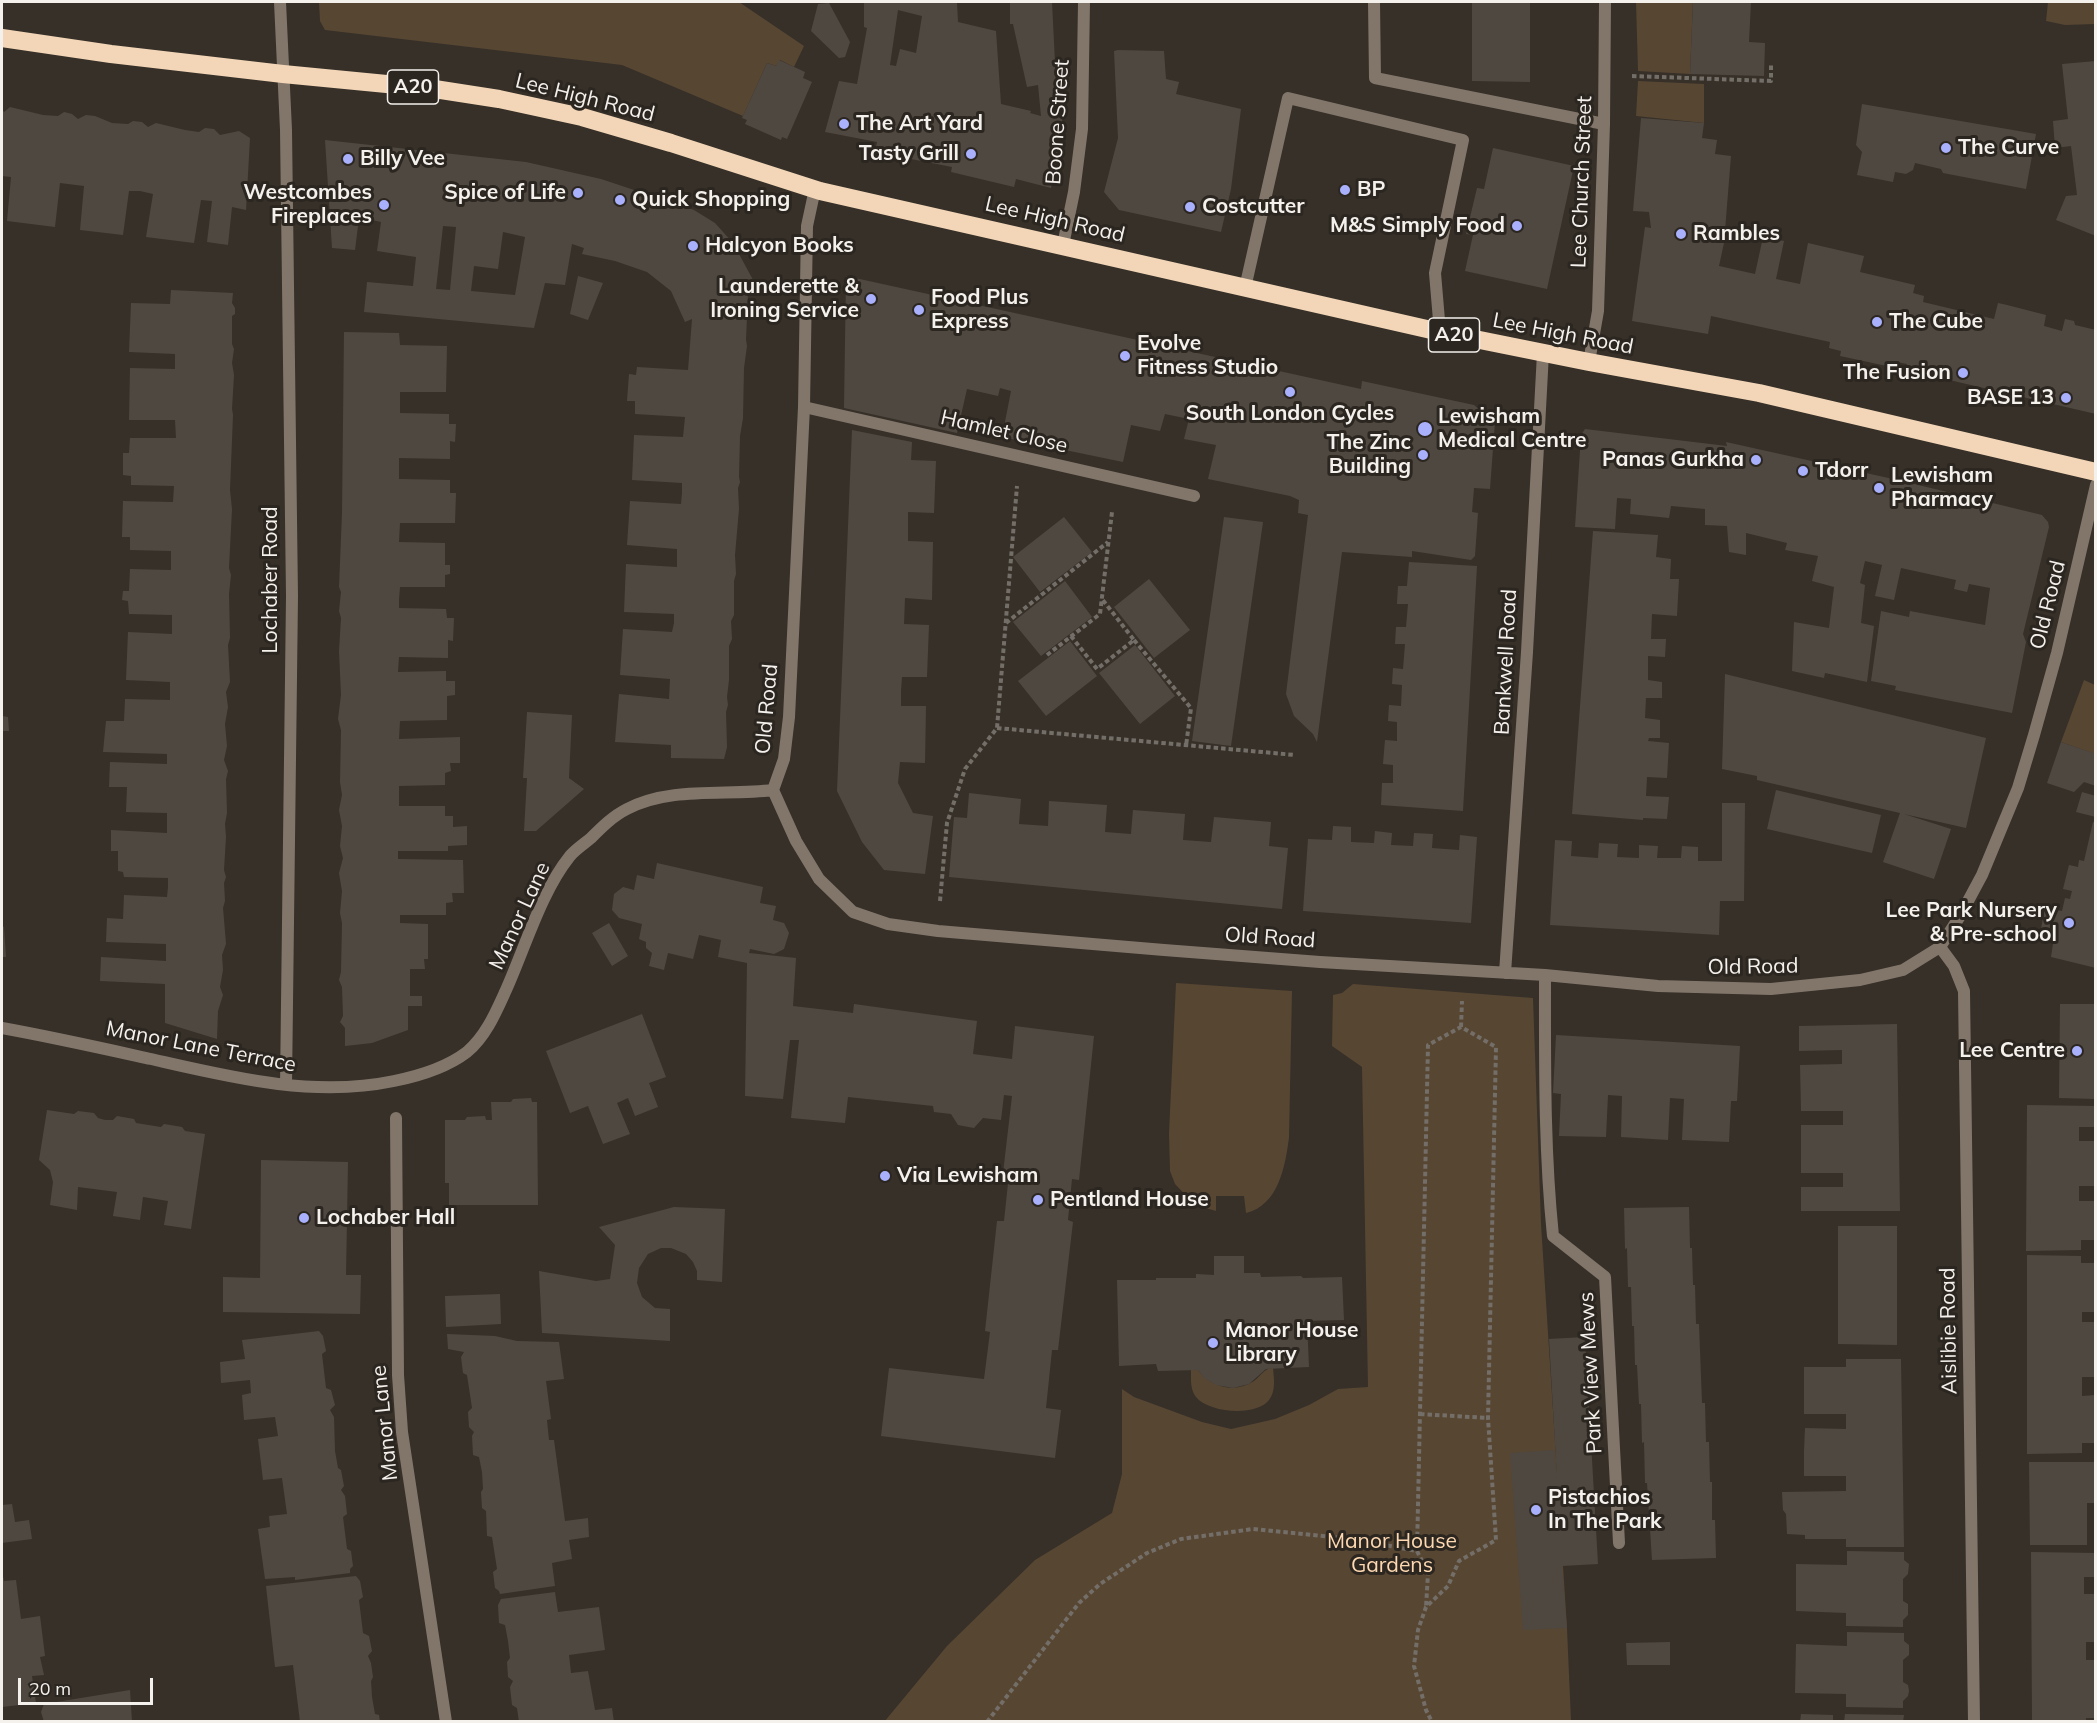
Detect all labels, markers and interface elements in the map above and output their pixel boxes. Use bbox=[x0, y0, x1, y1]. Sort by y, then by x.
street label: Boone Street bbox=[1041, 59, 1075, 185]
street label: Lee High Road bbox=[513, 69, 657, 127]
road number: A20 bbox=[388, 70, 438, 104]
street label: Lee Church Street bbox=[1566, 96, 1598, 268]
place label: The Art Yard bbox=[856, 111, 983, 137]
marker: The Art Yard bbox=[837, 117, 851, 131]
place label: The Curve bbox=[1958, 135, 2059, 161]
place label: Tasty Grill bbox=[859, 141, 959, 167]
marker: The Curve bbox=[1939, 141, 1953, 155]
place label: Billy Vee bbox=[360, 146, 445, 172]
marker: Tasty Grill bbox=[964, 147, 978, 161]
marker: Billy Vee bbox=[341, 152, 355, 166]
place label: BP bbox=[1357, 177, 1385, 203]
place label: Westcombes Fireplaces bbox=[243, 180, 372, 230]
place label: Spice of Life bbox=[444, 180, 566, 206]
marker: BP bbox=[1338, 183, 1352, 197]
marker: Spice of Life bbox=[571, 186, 585, 200]
place label: Quick Shopping bbox=[632, 187, 790, 213]
street label: Lee High Road bbox=[983, 192, 1127, 248]
marker: Quick Shopping bbox=[613, 193, 627, 207]
place label: Costcutter bbox=[1202, 194, 1304, 220]
marker: Westcombes Fireplaces bbox=[377, 198, 391, 212]
marker: Costcutter bbox=[1183, 200, 1197, 214]
place label: M&S Simply Food bbox=[1330, 213, 1505, 239]
marker: M&S Simply Food bbox=[1510, 219, 1524, 233]
place label: Rambles bbox=[1693, 221, 1780, 247]
marker: Rambles bbox=[1674, 227, 1688, 241]
place label: Halcyon Books bbox=[705, 233, 854, 259]
marker: Halcyon Books bbox=[686, 239, 700, 253]
place label: Launderette & Ironing Service bbox=[710, 274, 859, 324]
place label: Food Plus Express bbox=[931, 285, 1029, 335]
marker: Launderette & Ironing Service bbox=[864, 292, 878, 306]
marker: Food Plus Express bbox=[912, 303, 926, 317]
street label: Lee High Road bbox=[1491, 308, 1635, 360]
place label: The Cube bbox=[1889, 309, 1983, 335]
marker: The Cube bbox=[1870, 315, 1884, 329]
road number: A20 bbox=[1428, 318, 1480, 352]
place label: Evolve Fitness Studio bbox=[1137, 331, 1278, 381]
marker: Evolve Fitness Studio bbox=[1118, 349, 1132, 363]
place label: The Fusion bbox=[1843, 360, 1951, 386]
marker: The Fusion bbox=[1956, 366, 1970, 380]
marker: South London Cycles bbox=[1283, 385, 1297, 399]
place label: BASE 13 bbox=[1967, 385, 2054, 411]
marker: BASE 13 bbox=[2059, 391, 2073, 405]
place label: South London Cycles bbox=[1186, 401, 1394, 427]
place label: Lewisham Medical Centre bbox=[1438, 404, 1586, 454]
street label: Hamlet Close bbox=[938, 405, 1070, 459]
marker: Lewisham Medical Centre bbox=[1416, 420, 1434, 438]
place label: The Zinc Building bbox=[1327, 430, 1411, 480]
place label: Panas Gurkha bbox=[1602, 447, 1744, 473]
marker: The Zinc Building bbox=[1416, 448, 1430, 462]
marker: Panas Gurkha bbox=[1749, 453, 1763, 467]
place label: Tdorr bbox=[1815, 458, 1868, 484]
place label: Lewisham Pharmacy bbox=[1891, 463, 1993, 513]
marker: Tdorr bbox=[1796, 464, 1810, 478]
marker: Lewisham Pharmacy bbox=[1872, 481, 1886, 495]
street label: Lochaber Road bbox=[258, 506, 284, 654]
street label: Old Road bbox=[2025, 558, 2071, 652]
street label: Bankwell Road bbox=[1490, 588, 1522, 736]
street label: Old Road bbox=[750, 663, 784, 755]
street label: Manor Lane bbox=[484, 858, 556, 974]
place label: Lee Park Nursery & Pre-school bbox=[1886, 898, 2057, 948]
marker: Lee Park Nursery & Pre-school bbox=[2062, 916, 2076, 930]
street label: Old Road bbox=[1224, 922, 1316, 954]
street label: Old Road bbox=[1707, 954, 1799, 980]
street label: Manor Lane Terrace bbox=[104, 1016, 298, 1078]
place label: Lee Centre bbox=[1959, 1038, 2065, 1064]
marker: Lee Centre bbox=[2070, 1044, 2084, 1058]
place label: Via Lewisham bbox=[897, 1163, 1038, 1189]
marker: Via Lewisham bbox=[878, 1169, 892, 1183]
place label: Pentland House bbox=[1050, 1187, 1209, 1213]
marker: Pentland House bbox=[1031, 1193, 1045, 1207]
place label: Lochaber Hall bbox=[316, 1205, 455, 1231]
marker: Lochaber Hall bbox=[297, 1211, 311, 1225]
street label: Aislibie Road bbox=[1935, 1267, 1963, 1395]
street label: Park View Mews bbox=[1574, 1291, 1608, 1455]
place label: Manor House Library bbox=[1225, 1318, 1359, 1368]
marker: Manor House Library bbox=[1206, 1336, 1220, 1350]
street label: Manor Lane bbox=[366, 1364, 404, 1482]
place label: Pistachios In The Park bbox=[1548, 1485, 1662, 1535]
marker: Pistachios In The Park bbox=[1529, 1503, 1543, 1517]
park label: Manor House Gardens bbox=[1327, 1529, 1457, 1579]
scale bar bbox=[21, 1666, 156, 1704]
text: 20 m bbox=[29, 1677, 71, 1700]

